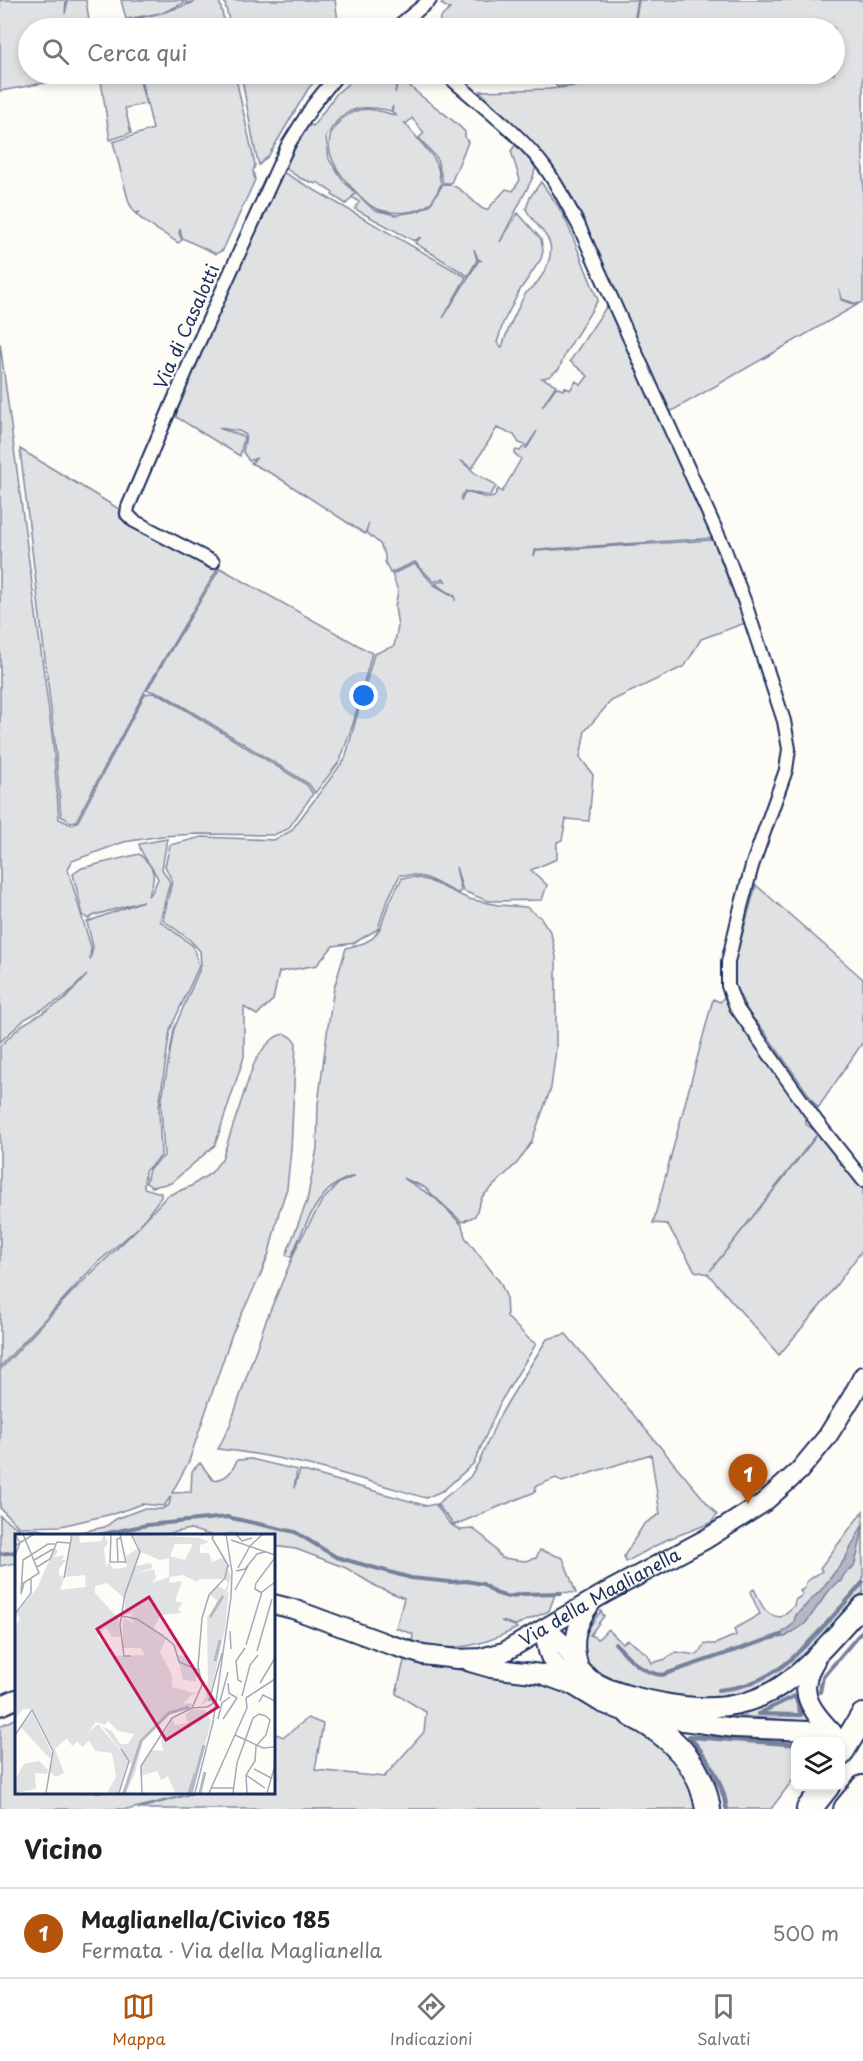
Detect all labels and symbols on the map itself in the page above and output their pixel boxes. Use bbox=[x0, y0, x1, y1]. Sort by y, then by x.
street label: Via di Casalotti bbox=[146, 260, 225, 393]
your location bbox=[349, 681, 378, 710]
pin: 1 bbox=[728, 1454, 768, 1504]
inset map bbox=[15, 1534, 274, 1794]
street label: Via della Maglianella bbox=[514, 1540, 685, 1652]

